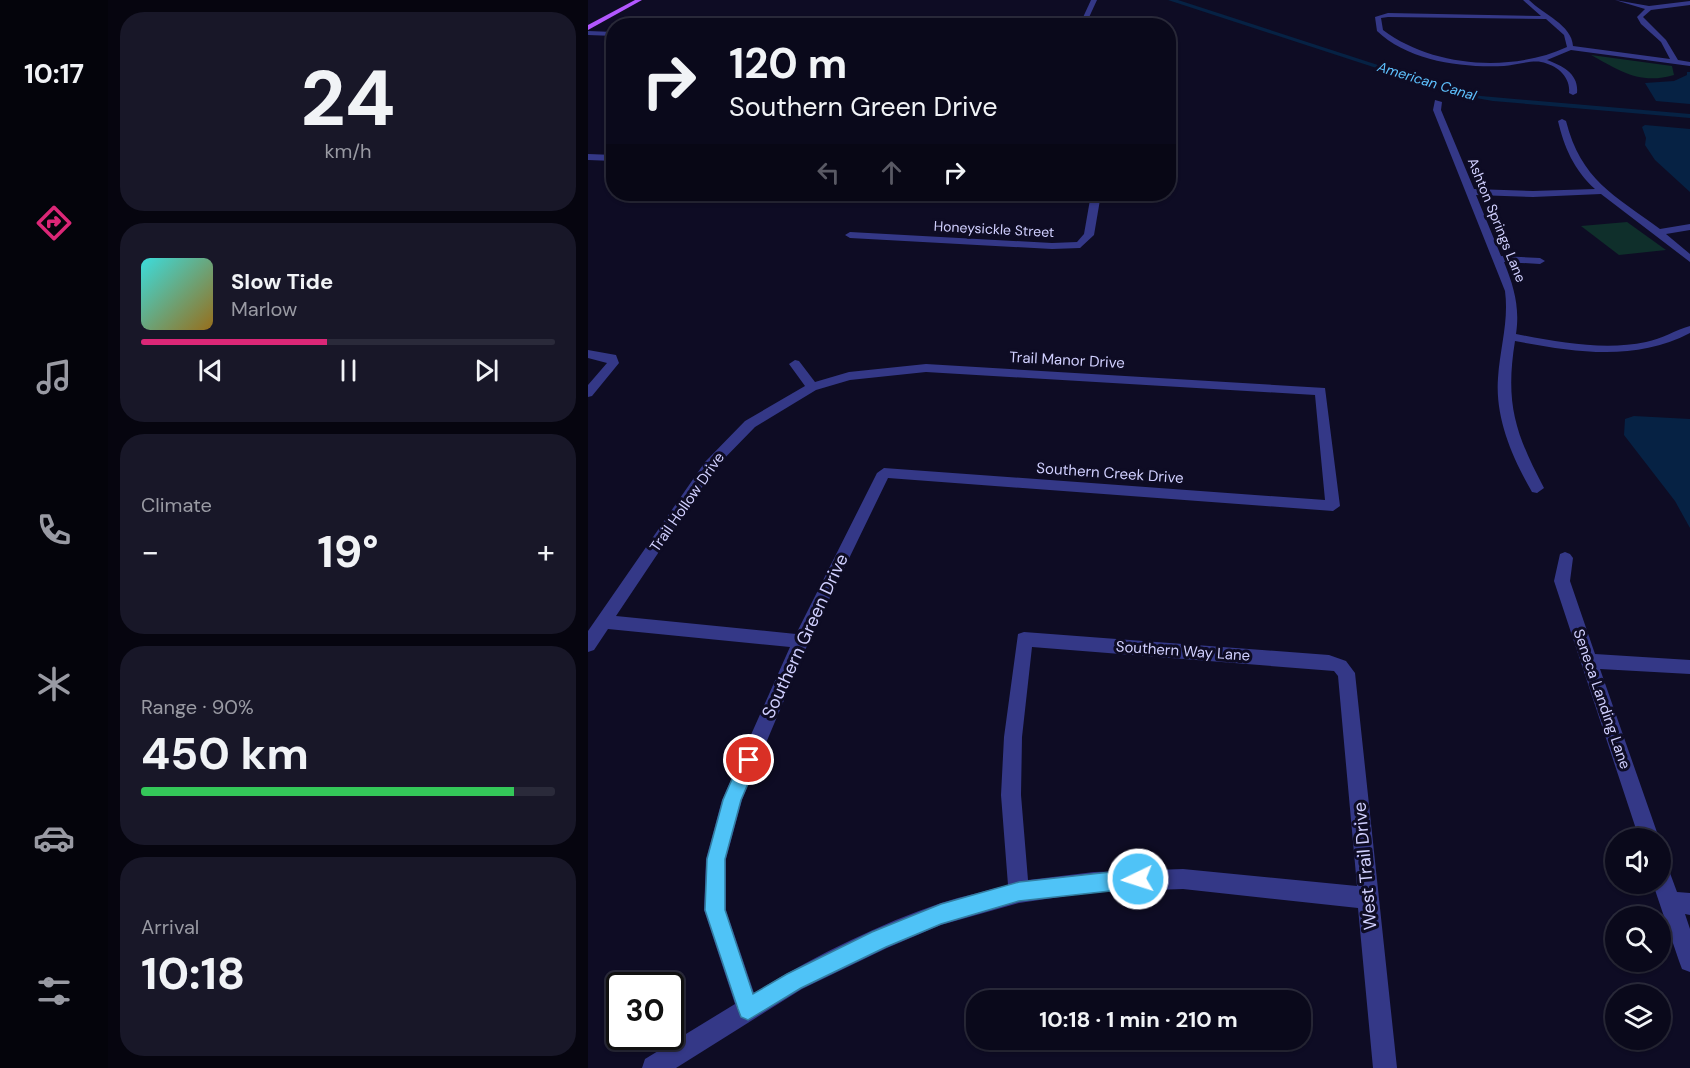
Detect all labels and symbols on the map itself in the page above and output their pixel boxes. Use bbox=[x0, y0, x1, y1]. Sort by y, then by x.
water label: American Canal bbox=[1374, 57, 1480, 105]
street label: Ashton Springs Lane bbox=[1464, 155, 1530, 285]
street label: Honeysickle Street bbox=[933, 217, 1055, 241]
street label: Trail Manor Drive bbox=[1009, 347, 1125, 373]
street label: Trail Hollow Drive bbox=[645, 448, 729, 556]
street label: Southern Creek Drive bbox=[1036, 458, 1184, 488]
street label: Southern Green Drive bbox=[756, 550, 854, 722]
street label: Seneca Landing Lane bbox=[1569, 626, 1635, 772]
street label: Southern Way Lane bbox=[1115, 636, 1251, 666]
pin bbox=[723, 734, 774, 785]
street label: West Trail Drive bbox=[1347, 801, 1383, 931]
position arrow bbox=[1106, 847, 1170, 911]
speed limit sign: 30 bbox=[606, 972, 684, 1050]

